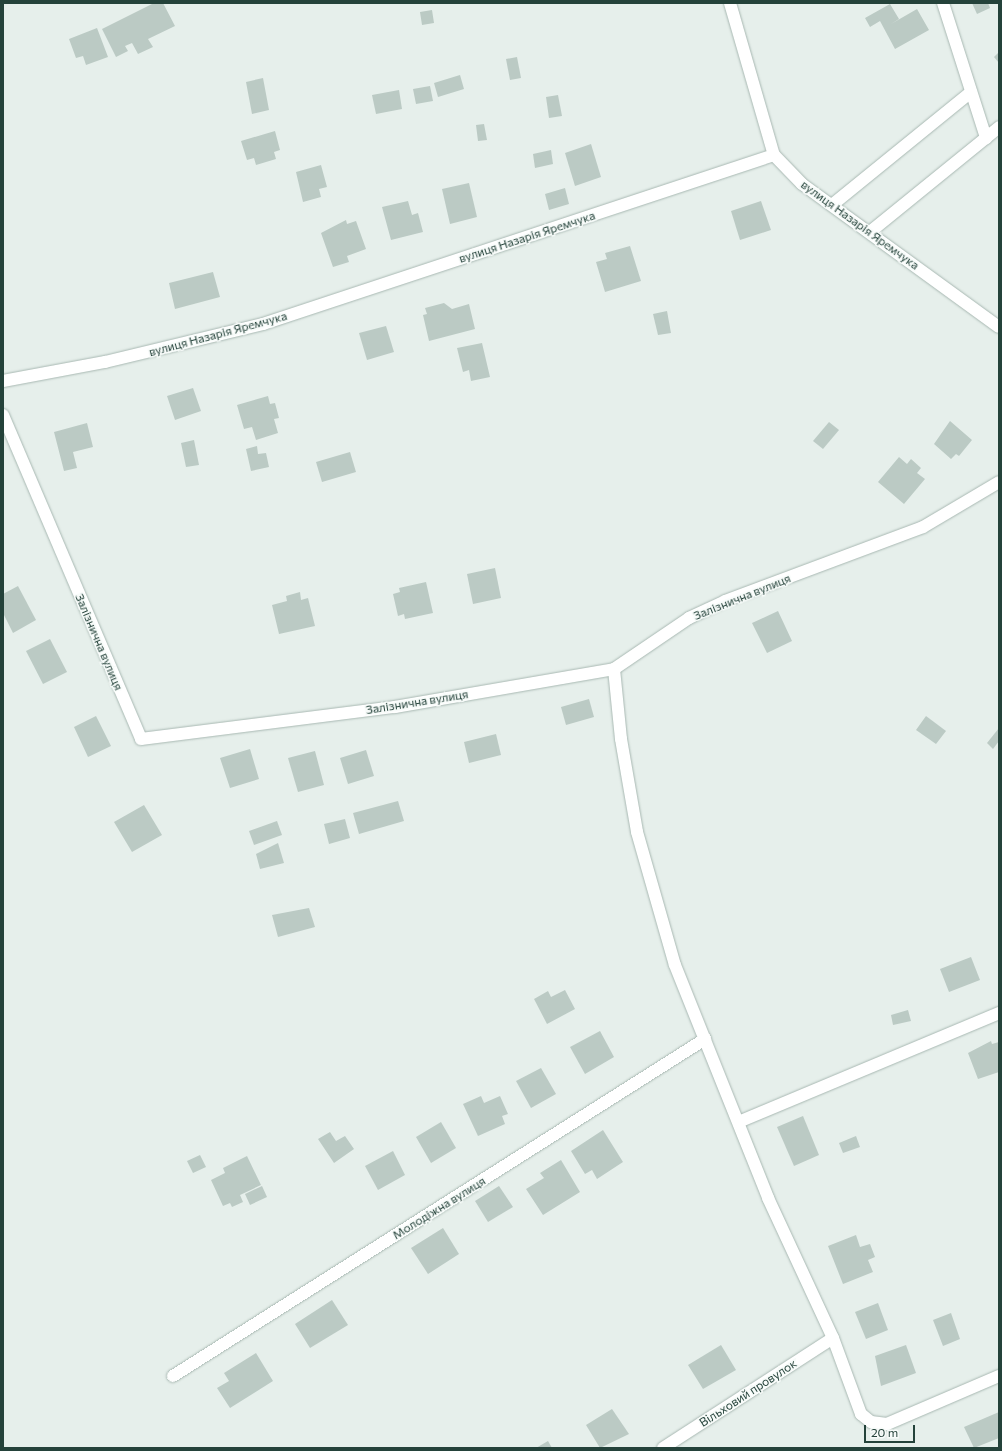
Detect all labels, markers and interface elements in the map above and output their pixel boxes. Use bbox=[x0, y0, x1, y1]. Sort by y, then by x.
street label: вулиця Назарія Яремчука bbox=[798, 177, 922, 273]
street label: вулиця Назарія Яремчука bbox=[457, 208, 597, 266]
street label: вулиця Назарія Яремчука bbox=[147, 309, 289, 359]
street label: Залізнична вулиця bbox=[691, 571, 793, 623]
street label: Залізнична вулиця bbox=[72, 592, 126, 692]
street label: Залізнична вулиця bbox=[365, 687, 469, 717]
street label: Молодіжна вулиця bbox=[390, 1174, 488, 1242]
street label: Вільховий провулок bbox=[697, 1356, 799, 1430]
scale bar bbox=[866, 1417, 917, 1443]
text: 20 m bbox=[871, 1425, 898, 1439]

